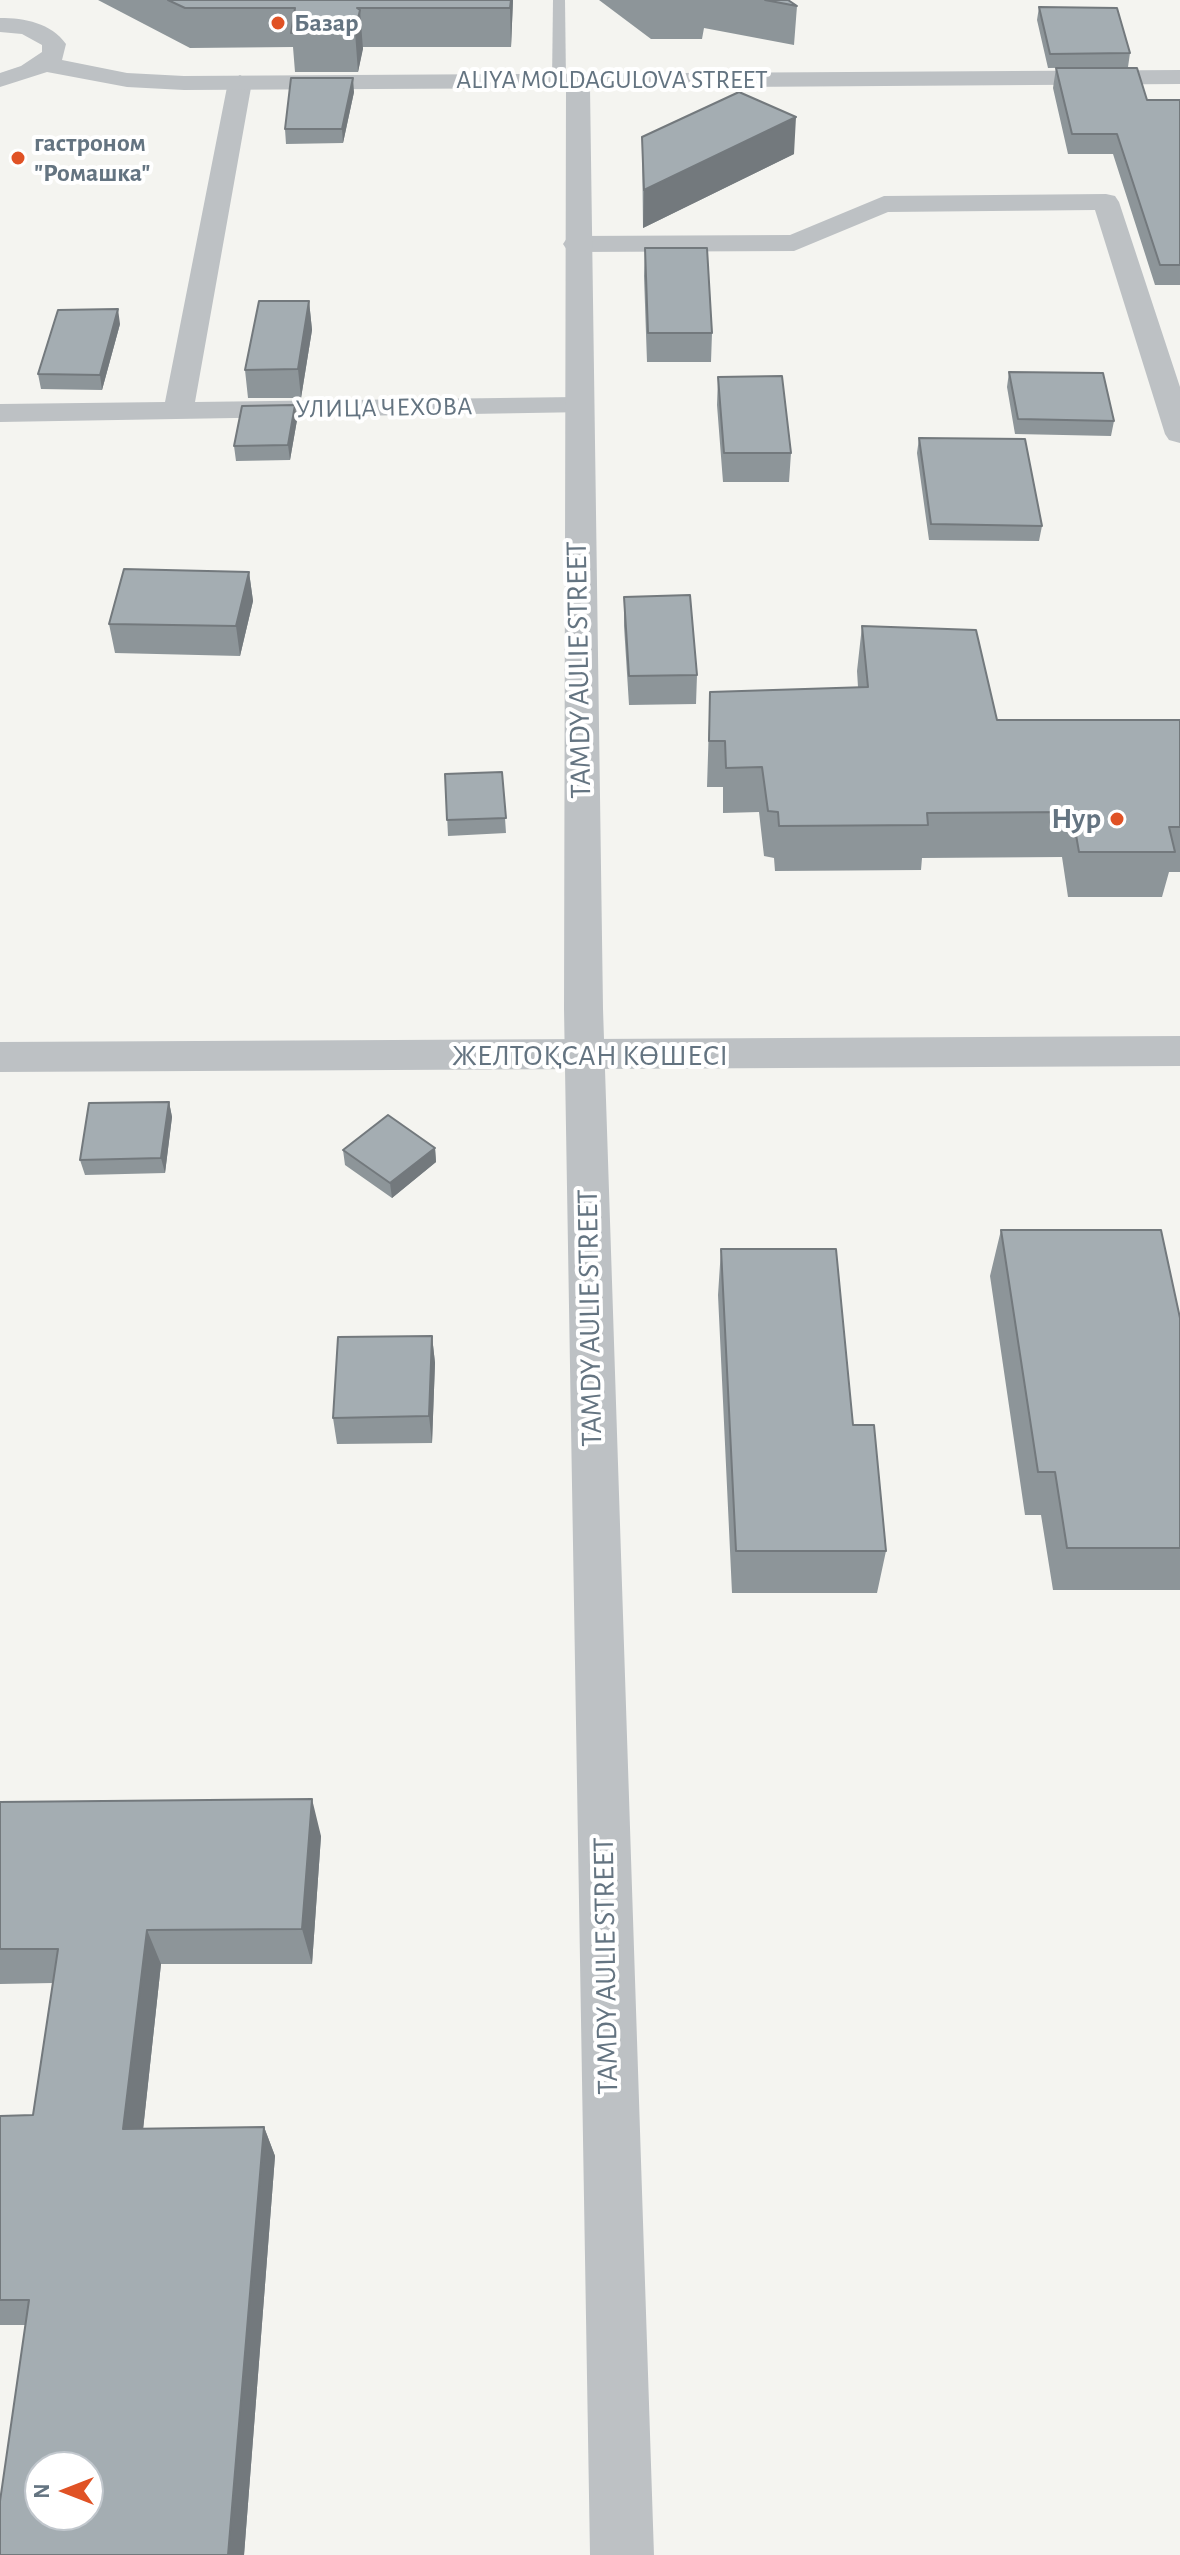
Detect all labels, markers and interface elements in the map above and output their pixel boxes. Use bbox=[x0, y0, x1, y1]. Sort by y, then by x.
place label: Базар bbox=[294, 7, 359, 39]
marker: Базар bbox=[269, 14, 287, 32]
street label: ALIYA MOLDAGULOVA STREET bbox=[456, 64, 768, 96]
place label: гастроном "Ромашка" bbox=[34, 127, 151, 188]
marker: гастроном "Ромашка" bbox=[9, 149, 27, 167]
street label: УЛИЦА ЧЕХОВА bbox=[295, 391, 473, 425]
street label: TAMDY AULIE STREET bbox=[559, 541, 599, 799]
place label: Нур bbox=[1051, 801, 1101, 837]
marker: Нур bbox=[1108, 810, 1126, 828]
street label: ЖЕЛТОҚСАН КӨШЕСІ bbox=[452, 1038, 728, 1074]
street label: TAMDY AULIE STREET bbox=[570, 1189, 610, 1447]
street label: TAMDY AULIE STREET bbox=[586, 1837, 626, 2095]
north arrow bbox=[24, 2451, 104, 2531]
text: N bbox=[31, 2483, 53, 2499]

